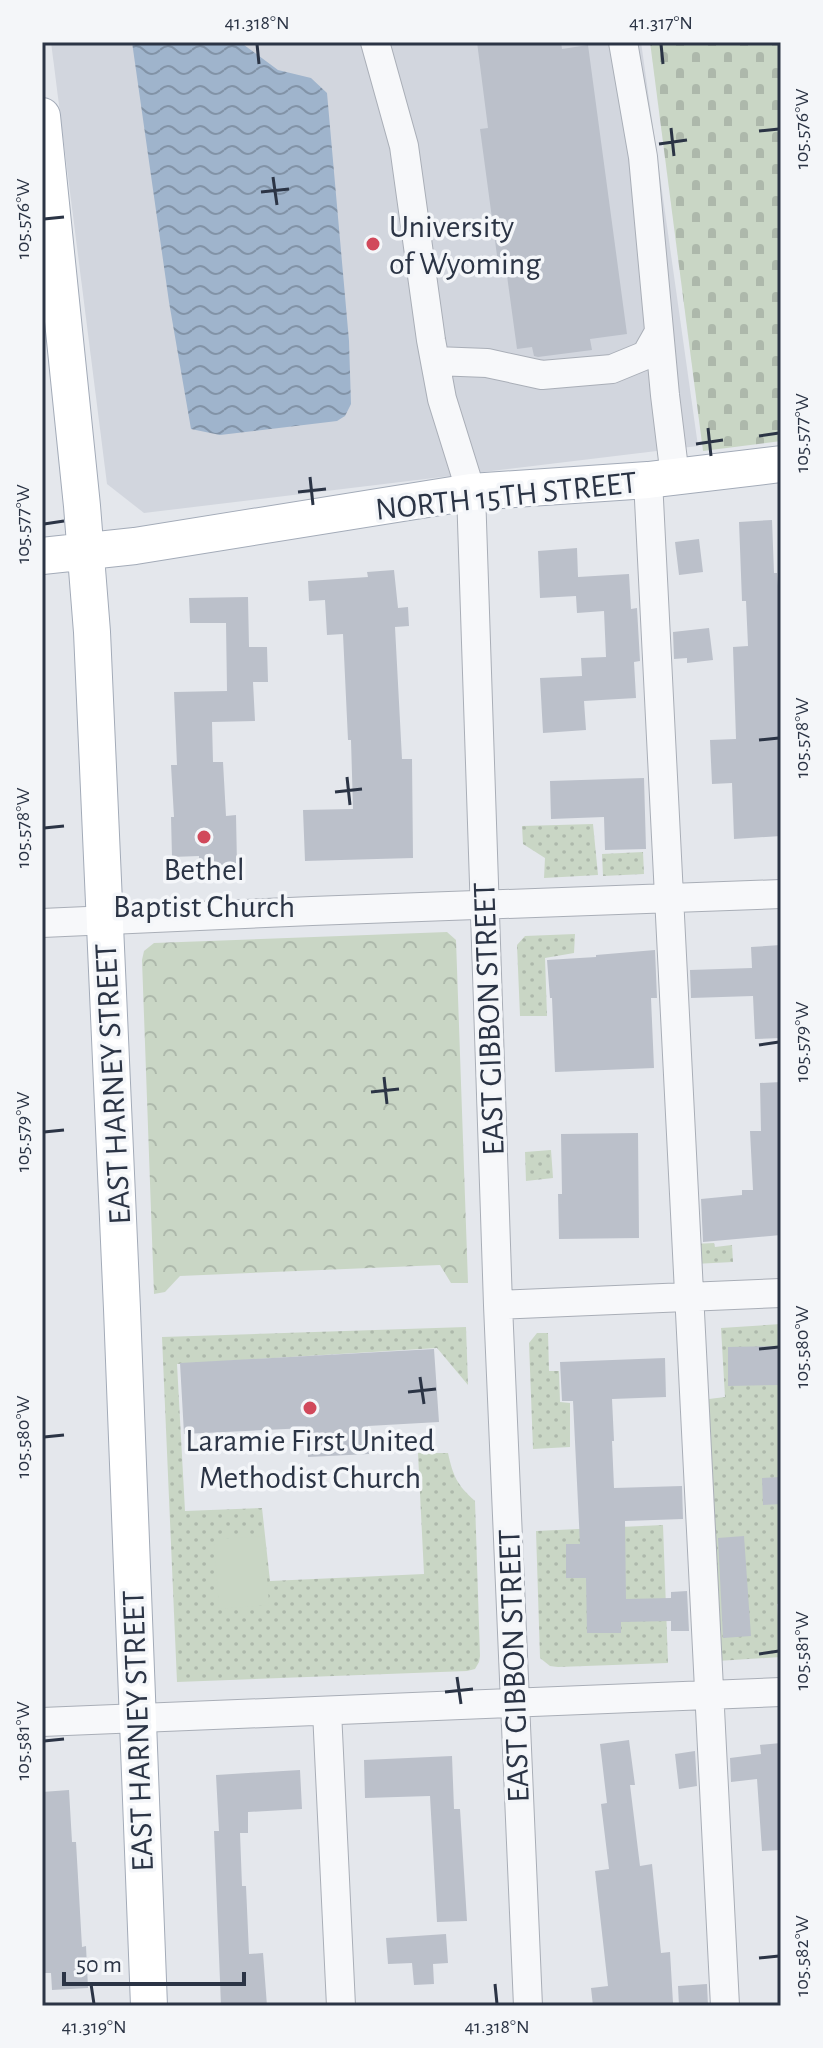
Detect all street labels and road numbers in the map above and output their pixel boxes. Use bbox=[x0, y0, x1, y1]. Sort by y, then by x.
street label: NORTH 15TH STREET bbox=[374, 466, 639, 526]
street label: EAST GIBBON STREET bbox=[468, 881, 510, 1156]
street label: EAST HARNEY STREET bbox=[90, 942, 136, 1225]
street label: EAST GIBBON STREET bbox=[493, 1528, 535, 1803]
street label: EAST HARNEY STREET bbox=[117, 1589, 159, 1872]

